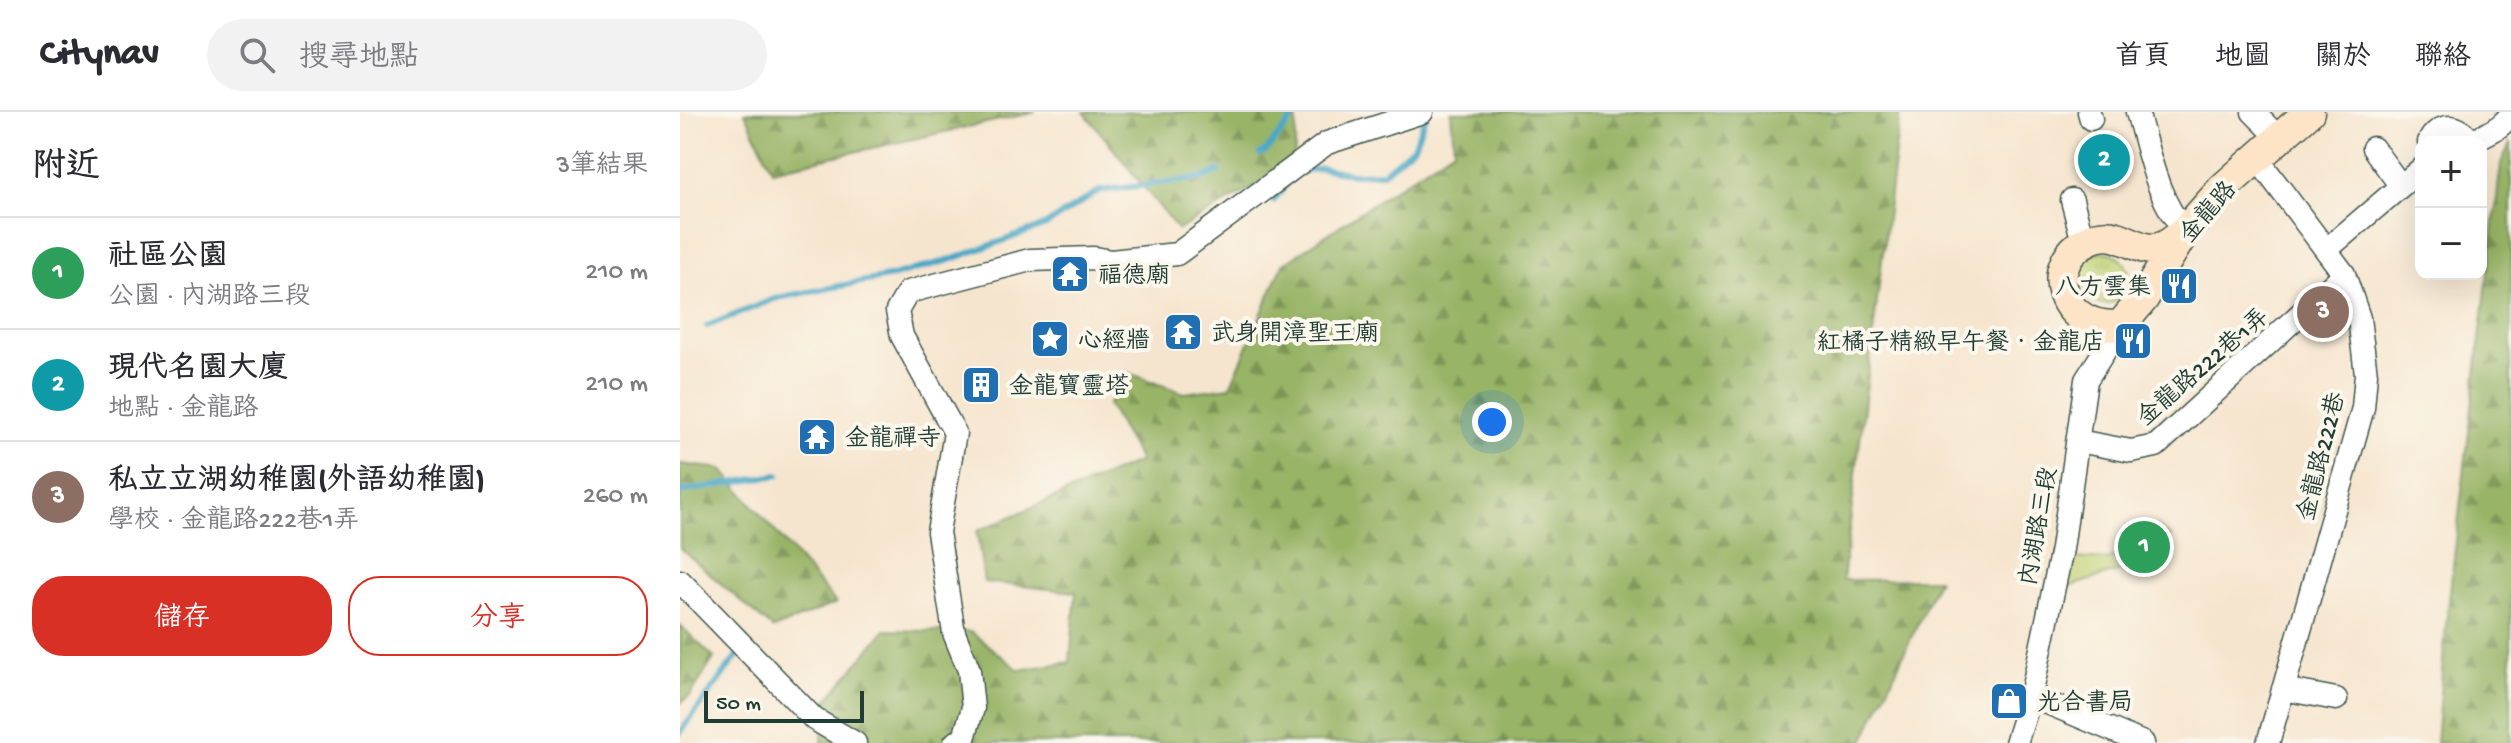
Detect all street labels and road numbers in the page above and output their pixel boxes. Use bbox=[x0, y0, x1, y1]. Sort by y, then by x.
street label: 金龍路 bbox=[2174, 175, 2244, 250]
street label: 金龍路222巷1弄 bbox=[2131, 302, 2276, 434]
street label: 金龍路222巷 bbox=[2292, 389, 2353, 524]
street label: 內湖路三段 bbox=[2014, 465, 2065, 588]

